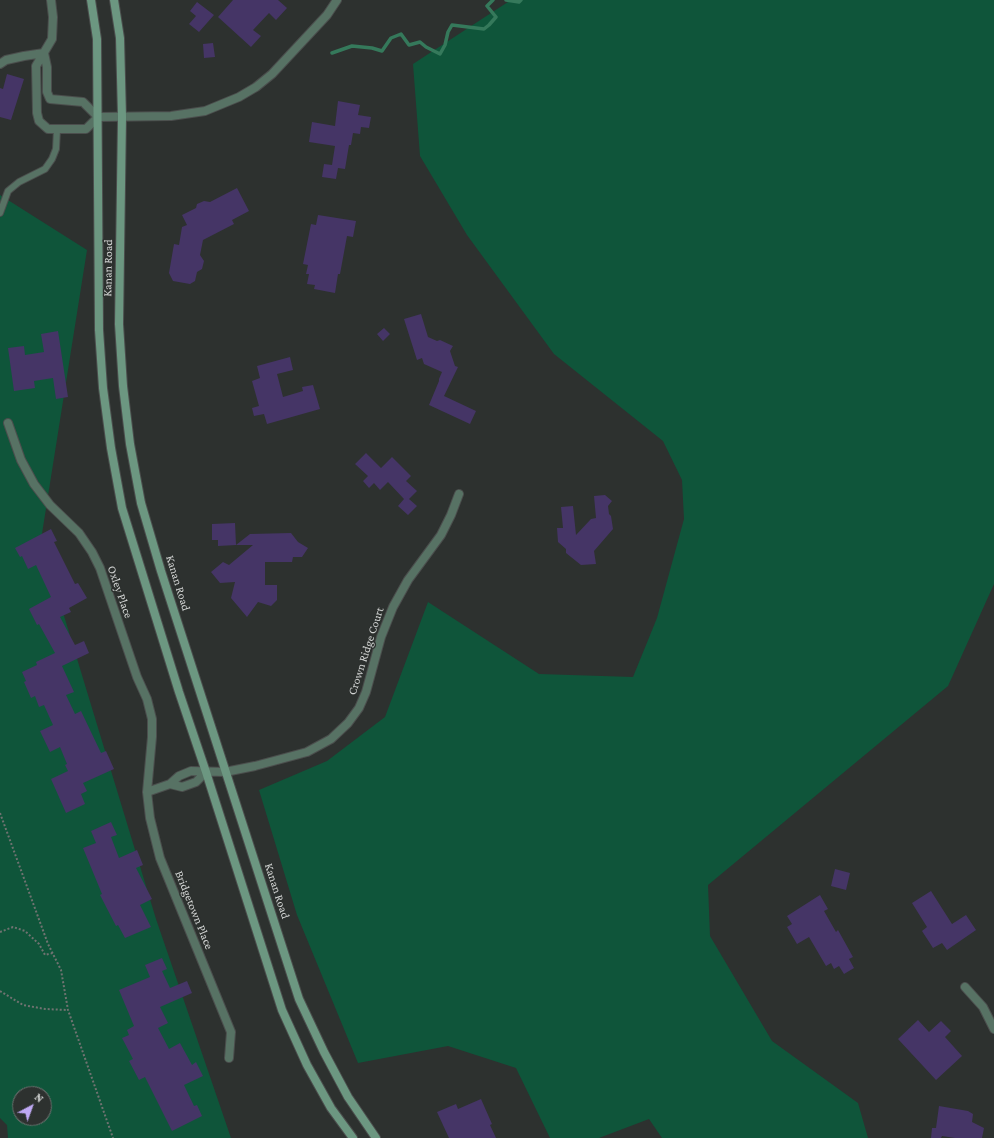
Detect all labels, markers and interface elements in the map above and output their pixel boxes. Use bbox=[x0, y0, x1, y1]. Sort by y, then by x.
street label: Kanan Road bbox=[100, 239, 116, 297]
street label: Kanan Road bbox=[163, 553, 193, 613]
street label: Oxley Place bbox=[104, 564, 136, 620]
street label: Crown Ridge Court bbox=[345, 605, 387, 697]
street label: Kanan Road bbox=[261, 862, 293, 920]
street label: Bridgetown Place bbox=[172, 869, 216, 951]
north arrow bbox=[12, 1086, 52, 1126]
text: N bbox=[32, 1091, 46, 1105]

